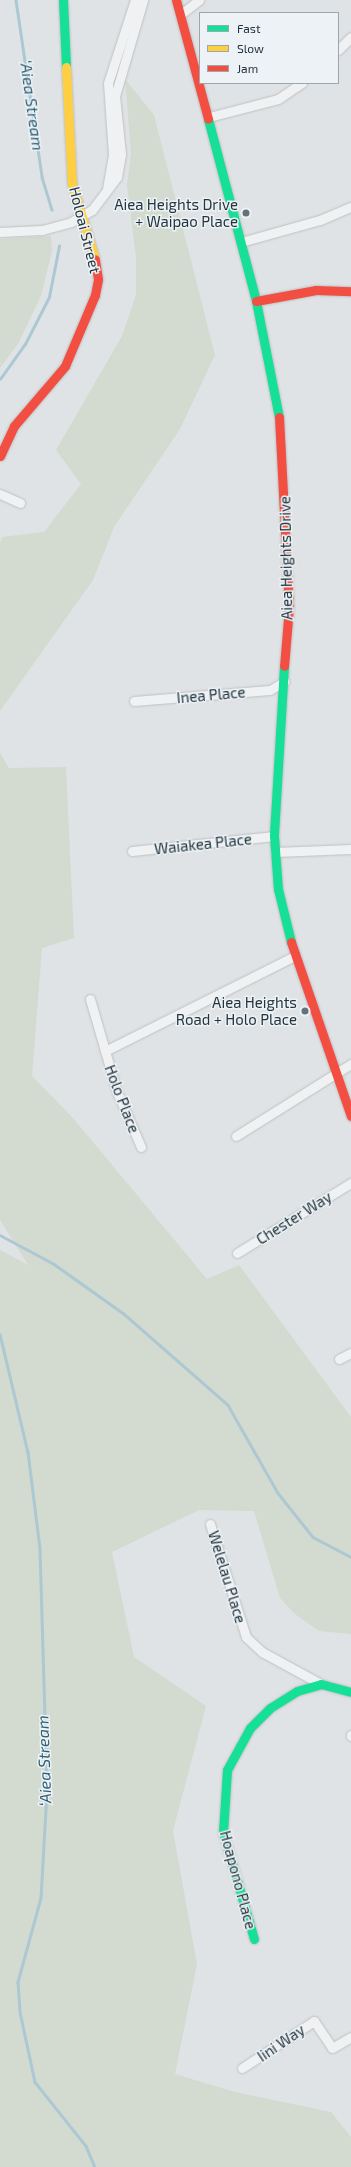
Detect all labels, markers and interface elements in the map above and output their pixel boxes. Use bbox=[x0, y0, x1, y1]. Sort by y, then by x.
legend bbox=[199, 12, 339, 84]
text: Fast bbox=[237, 21, 260, 35]
text: Slow bbox=[237, 41, 264, 55]
water label: ʻAiea Stream bbox=[16, 58, 48, 152]
text: Jam bbox=[237, 61, 258, 75]
street label: Holoai Street bbox=[66, 185, 104, 275]
place label: Aiea Heights Drive + Waipao Place bbox=[114, 195, 238, 230]
marker: Aiea Heights Drive + Waipao Place bbox=[241, 208, 251, 218]
street label: Aiea Heights Drive bbox=[276, 496, 296, 620]
street label: Inea Place bbox=[176, 683, 246, 707]
street label: Waiakea Place bbox=[153, 830, 253, 858]
place label: Aiea Heights Road + Holo Place bbox=[176, 993, 297, 1028]
marker: Aiea Heights Road + Holo Place bbox=[300, 1006, 310, 1016]
street label: Holo Place bbox=[101, 1062, 143, 1136]
street label: Chester Way bbox=[253, 1188, 335, 1248]
street label: Welelau Place bbox=[204, 1529, 250, 1625]
water label: ʻAiea Stream bbox=[33, 1715, 55, 1807]
street label: Hoapono Place bbox=[216, 1829, 260, 1931]
street label: Iini Way bbox=[254, 2021, 308, 2065]

